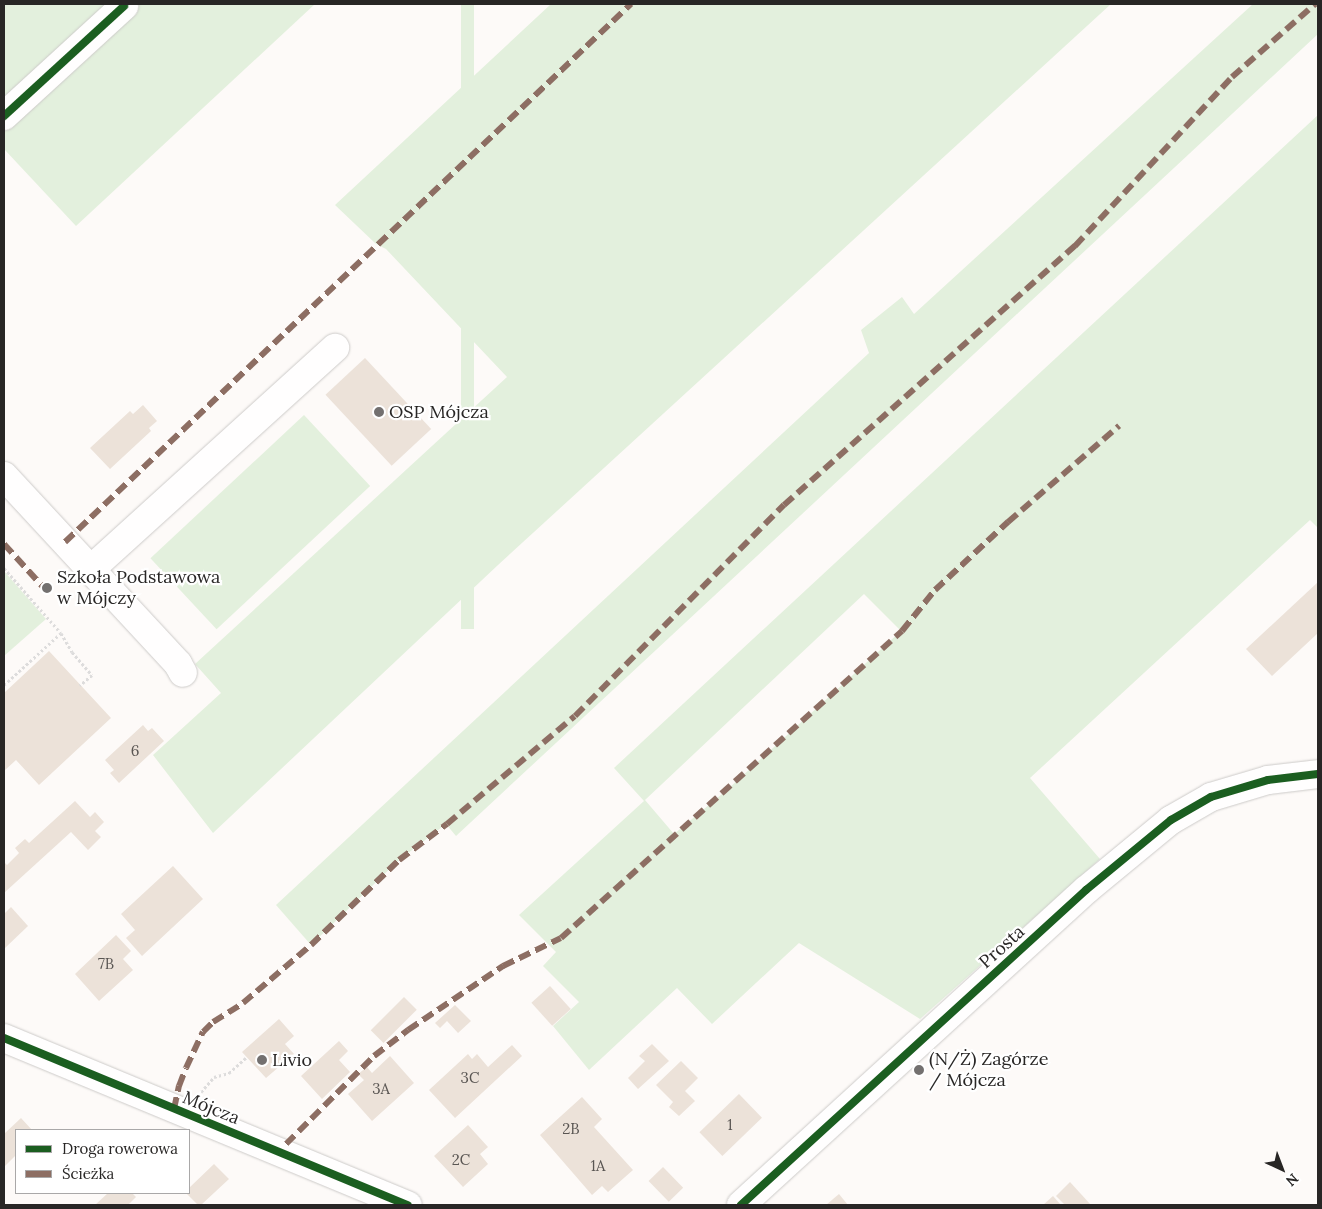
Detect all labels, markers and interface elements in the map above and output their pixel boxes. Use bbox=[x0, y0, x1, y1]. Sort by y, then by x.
place label: OSP Mójcza bbox=[389, 401, 489, 423]
marker: OSP Mójcza bbox=[373, 406, 385, 418]
place label: Szkoła Podstawowa w Mójczy bbox=[57, 567, 220, 610]
marker: Szkoła Podstawowa w Mójczy bbox=[41, 582, 53, 594]
house number: 6 bbox=[131, 742, 139, 760]
street label: Prosta bbox=[975, 921, 1029, 973]
house number: 7B bbox=[98, 955, 114, 973]
place label: Livio bbox=[272, 1049, 312, 1071]
place label: (N/Ż) Zagórze / Mójcza bbox=[929, 1049, 1048, 1092]
marker: Livio bbox=[256, 1054, 268, 1066]
marker: (N/Ż) Zagórze / Mójcza bbox=[913, 1064, 925, 1076]
house number: 3C bbox=[461, 1069, 479, 1087]
house number: 3A bbox=[372, 1080, 390, 1098]
street label: Mójcza bbox=[179, 1087, 243, 1129]
house number: 1 bbox=[727, 1116, 733, 1134]
house number: 2B bbox=[562, 1120, 580, 1138]
legend bbox=[15, 1129, 190, 1194]
text: Droga rowerowa bbox=[62, 1139, 178, 1158]
north arrow bbox=[1257, 1144, 1307, 1194]
house number: 2C bbox=[452, 1151, 470, 1169]
house number: 1A bbox=[590, 1157, 606, 1175]
text: Ścieżka bbox=[62, 1164, 114, 1183]
text: N bbox=[1282, 1170, 1302, 1190]

